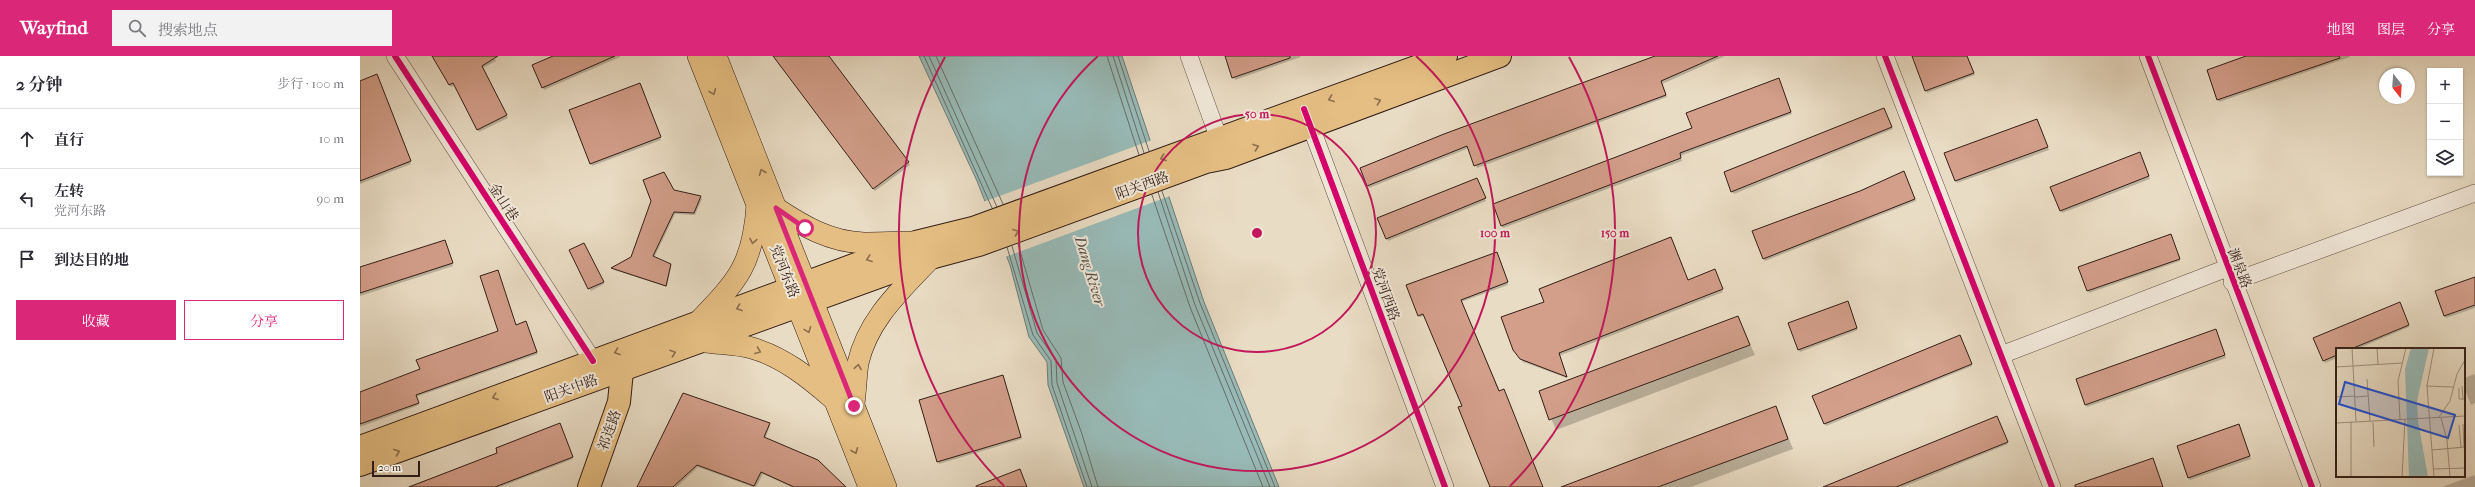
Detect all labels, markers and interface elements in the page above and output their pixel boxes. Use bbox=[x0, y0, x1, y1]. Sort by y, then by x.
search box bbox=[112, 10, 392, 46]
text: Wayfind bbox=[20, 17, 88, 39]
icon: search bbox=[126, 17, 148, 39]
text: 搜索地点 bbox=[158, 21, 218, 39]
text: 地图 bbox=[2327, 21, 2355, 38]
text: 图层 bbox=[2377, 21, 2405, 38]
text: 分享 bbox=[2427, 21, 2455, 38]
north arrow bbox=[2379, 68, 2415, 104]
map controls bbox=[2427, 68, 2463, 176]
button: + bbox=[2427, 68, 2463, 104]
text: 2 分钟 bbox=[16, 74, 62, 94]
text: 步行 · 100 m bbox=[277, 76, 344, 91]
one-way arrow bbox=[708, 88, 716, 96]
one-way arrow bbox=[1327, 94, 1334, 102]
one-way arrow bbox=[1375, 98, 1382, 106]
button: − bbox=[2427, 104, 2463, 140]
text: 50 m bbox=[1245, 107, 1270, 121]
icon: ahead bbox=[16, 128, 38, 150]
text: 直行 bbox=[54, 131, 84, 149]
text: 10 m bbox=[319, 131, 344, 146]
button: layers bbox=[2427, 140, 2463, 176]
one-way arrow bbox=[1253, 143, 1260, 151]
one-way arrow bbox=[1159, 153, 1166, 161]
street label: 阳关西路 bbox=[1113, 168, 1171, 203]
one-way arrow bbox=[758, 169, 766, 176]
street label: 金山巷 bbox=[485, 180, 522, 225]
text: 左转 bbox=[54, 182, 84, 200]
icon: left bbox=[16, 188, 38, 210]
text: 90 m bbox=[316, 191, 344, 206]
text: 党河东路 bbox=[54, 203, 106, 218]
route start bbox=[796, 219, 814, 237]
centre of rings bbox=[1250, 226, 1264, 240]
text: 100 m bbox=[1480, 226, 1511, 240]
text: 150 m bbox=[1601, 226, 1630, 240]
one-way arrow bbox=[1012, 228, 1019, 236]
water label: Dang River bbox=[1071, 233, 1110, 309]
one-way arrow bbox=[749, 238, 758, 244]
street label: 党河东路 bbox=[766, 242, 803, 300]
street label: 渊泉路 bbox=[2224, 246, 2255, 291]
icon: arrive bbox=[16, 248, 38, 270]
text: 到达目的地 bbox=[54, 251, 129, 269]
one-way arrow bbox=[865, 255, 872, 263]
street label: 党河西路 bbox=[1368, 265, 1403, 323]
button: 收藏 bbox=[16, 300, 176, 340]
button: 分享 bbox=[184, 300, 344, 340]
one-way arrow bbox=[736, 303, 743, 311]
one-way arrow bbox=[804, 326, 812, 333]
one-way arrow bbox=[754, 346, 761, 354]
one-way arrow bbox=[613, 348, 620, 356]
inset map bbox=[2336, 348, 2465, 477]
one-way arrow bbox=[669, 350, 676, 358]
one-way arrow bbox=[853, 364, 862, 370]
street label: 阳关中路 bbox=[542, 371, 600, 406]
one-way arrow bbox=[491, 392, 498, 400]
route end bbox=[845, 397, 863, 415]
street label: 祁连路 bbox=[594, 408, 625, 453]
one-way arrow bbox=[850, 447, 858, 455]
one-way arrow bbox=[393, 448, 400, 457]
scale bar bbox=[372, 459, 420, 478]
text: 20 m bbox=[378, 461, 401, 474]

